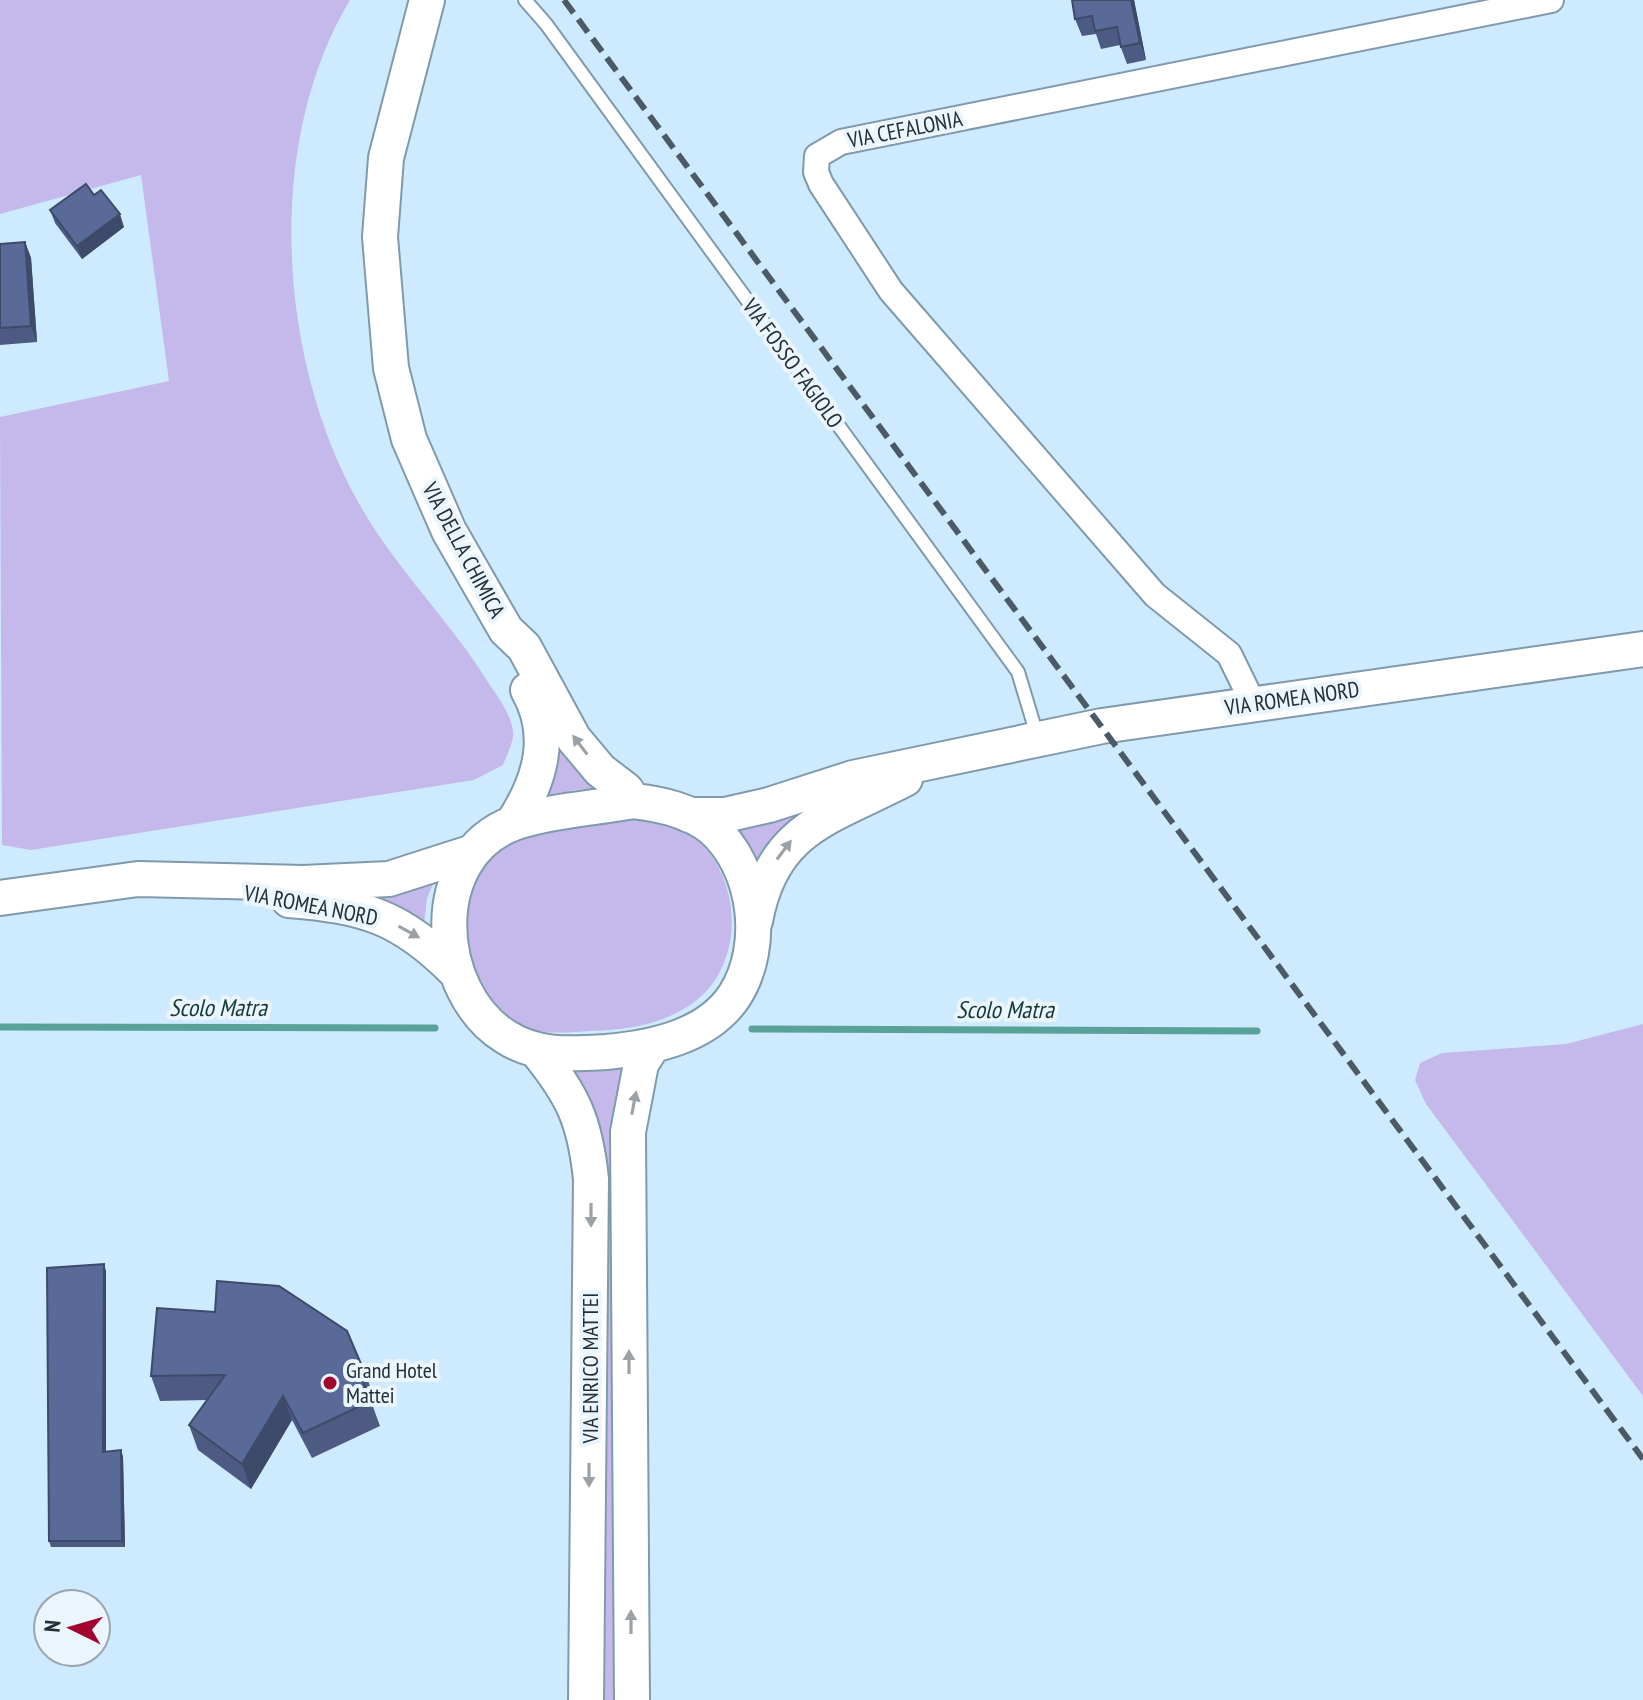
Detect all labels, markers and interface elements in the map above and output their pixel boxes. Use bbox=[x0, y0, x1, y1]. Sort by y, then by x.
street label: VIA CEFALONIA bbox=[844, 104, 965, 154]
street label: VIA FOSSO FAGIOLO bbox=[736, 292, 849, 433]
street label: VIA DELLA CHIMICA bbox=[416, 477, 512, 623]
street label: VIA ROMEA NORD bbox=[1222, 675, 1361, 721]
one-way arrow bbox=[572, 735, 588, 755]
one-way arrow bbox=[776, 840, 792, 861]
street label: VIA ROMEA NORD bbox=[241, 878, 380, 932]
one-way arrow bbox=[398, 924, 420, 938]
water label: Scolo Matra bbox=[169, 992, 268, 1023]
water label: Scolo Matra bbox=[956, 994, 1055, 1025]
one-way arrow bbox=[628, 1090, 641, 1115]
one-way arrow bbox=[585, 1203, 597, 1228]
street label: VIA ENRICO MATTEI bbox=[576, 1293, 604, 1444]
one-way arrow bbox=[623, 1349, 635, 1374]
place label: Grand Hotel Mattei bbox=[346, 1356, 438, 1409]
marker: Grand Hotel Mattei bbox=[321, 1374, 339, 1392]
one-way arrow bbox=[583, 1463, 595, 1488]
north arrow bbox=[32, 1588, 112, 1668]
one-way arrow bbox=[625, 1609, 637, 1634]
text: N bbox=[38, 1619, 67, 1633]

